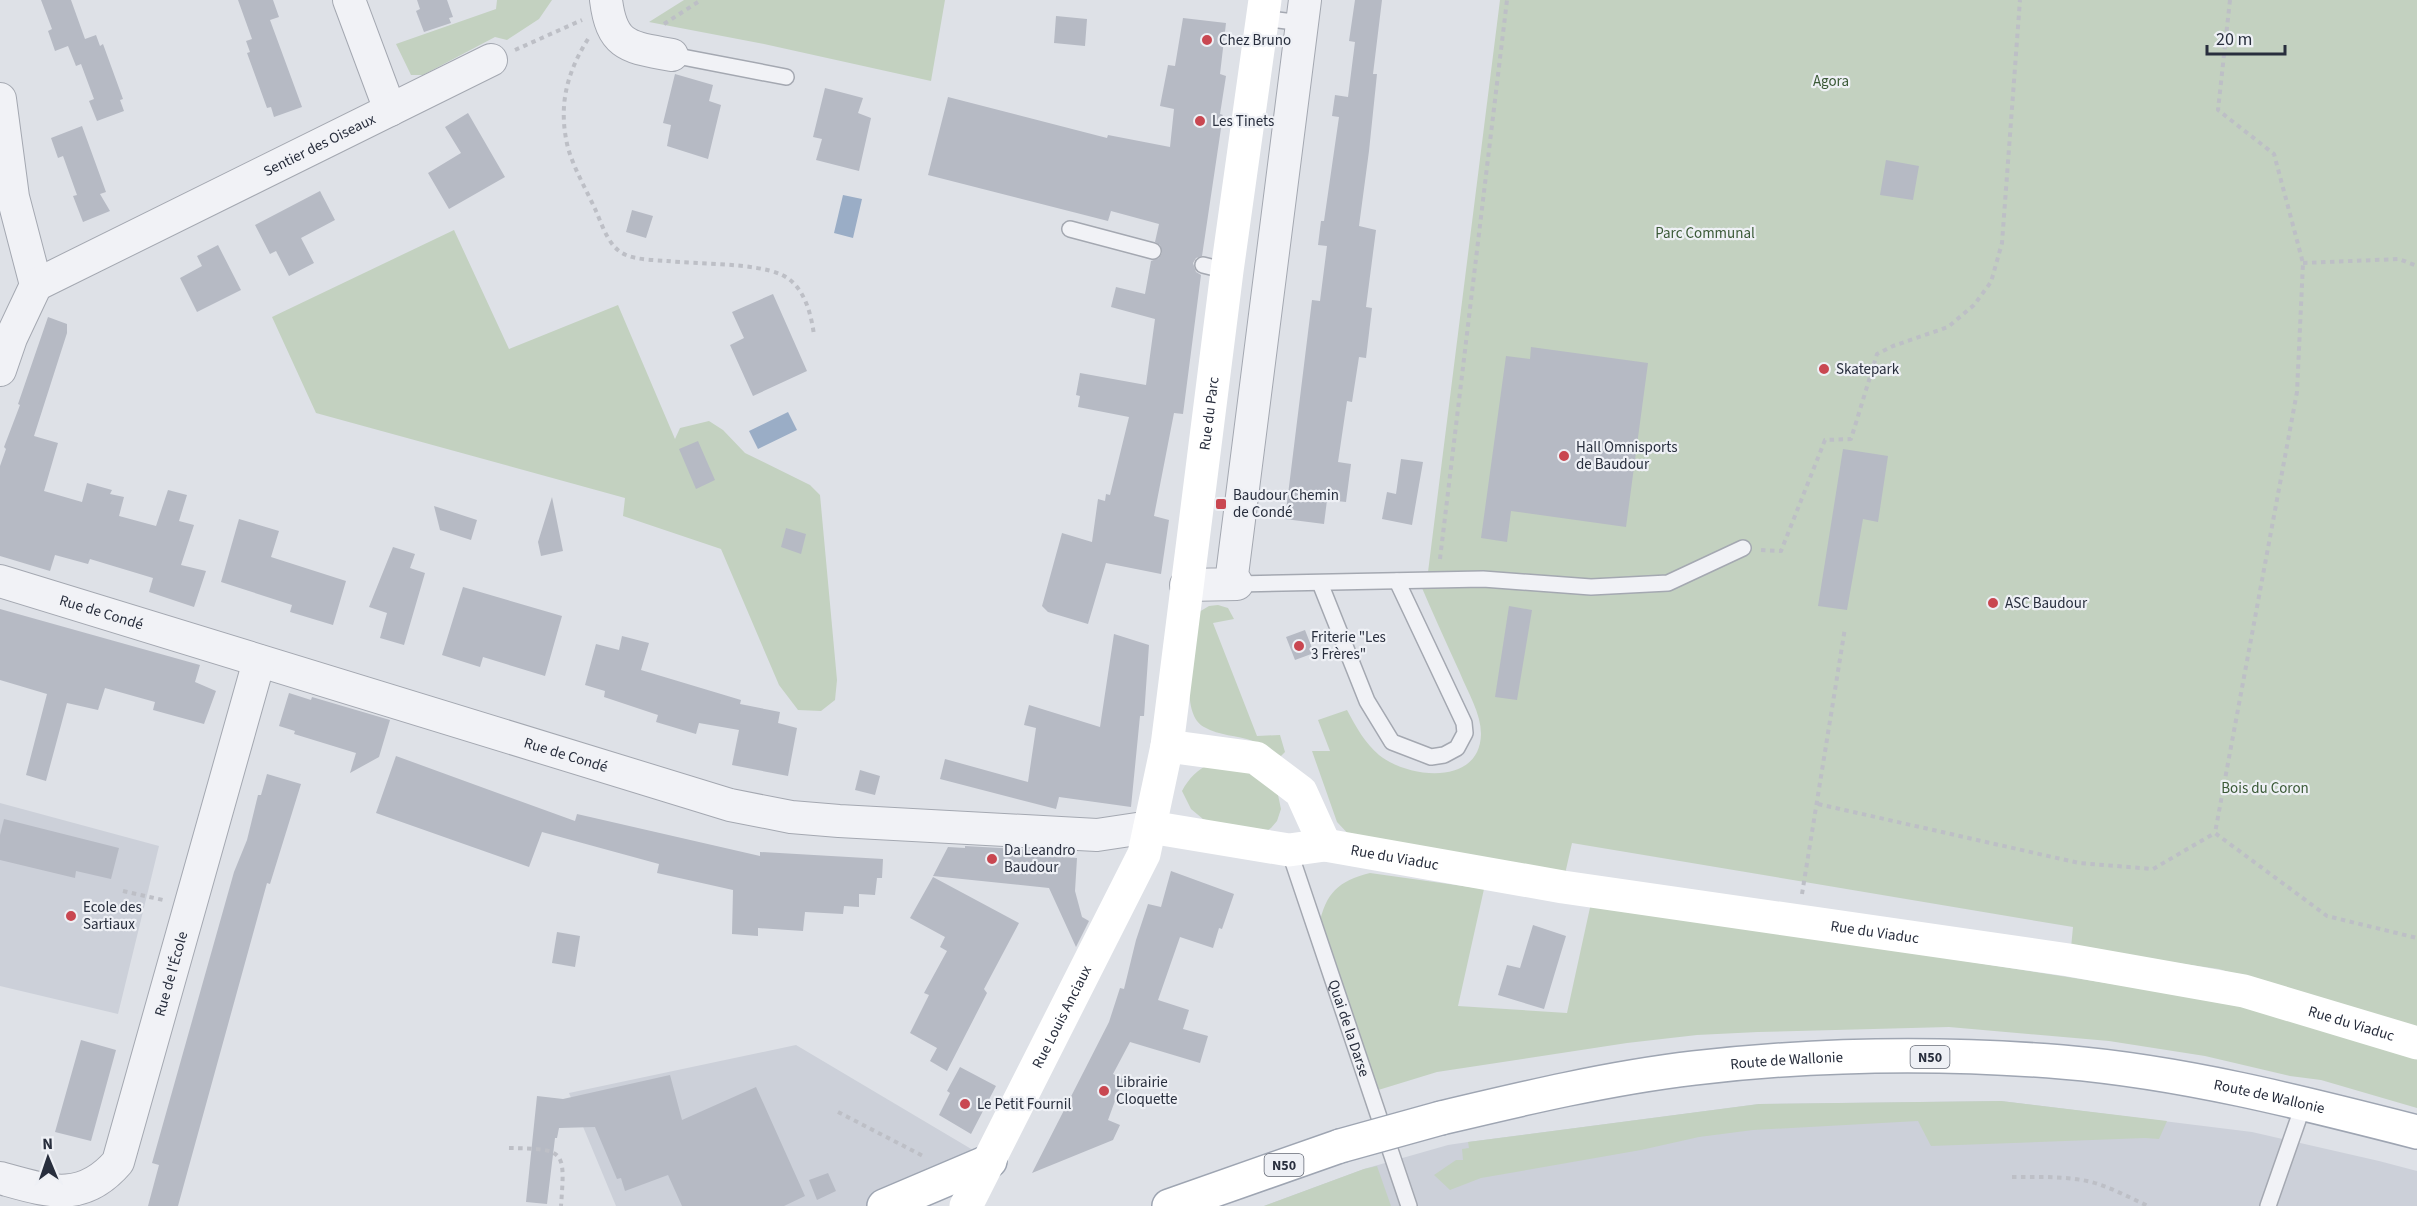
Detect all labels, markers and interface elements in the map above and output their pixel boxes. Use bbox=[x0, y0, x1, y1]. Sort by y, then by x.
scale bar bbox=[2207, 18, 2285, 56]
text: 20 m bbox=[2216, 27, 2252, 52]
place label: Chez Bruno bbox=[1219, 30, 1291, 51]
marker: Chez Bruno bbox=[1200, 33, 1214, 47]
park label: Agora bbox=[1813, 71, 1849, 92]
street label: Sentier des Oiseaux bbox=[260, 109, 379, 182]
place label: Les Tinets bbox=[1212, 111, 1274, 132]
marker: Les Tinets bbox=[1193, 114, 1207, 128]
park label: Parc Communal bbox=[1655, 223, 1755, 244]
place label: Skatepark bbox=[1836, 359, 1900, 380]
marker: Skatepark bbox=[1817, 362, 1831, 376]
street label: Rue du Parc bbox=[1194, 375, 1225, 452]
place label: Hall Omnisports de Baudour bbox=[1576, 437, 1677, 475]
marker: Hall Omnisports de Baudour bbox=[1557, 449, 1571, 463]
place label: Baudour Chemin de Condé bbox=[1233, 485, 1339, 523]
marker: Baudour Chemin de Condé bbox=[1214, 497, 1228, 511]
street label: Rue de Condé bbox=[57, 590, 146, 635]
place label: ASC Baudour bbox=[2005, 593, 2088, 614]
marker: ASC Baudour bbox=[1986, 596, 2000, 610]
place label: Friterie "Les 3 Frères" bbox=[1311, 627, 1386, 665]
marker: Friterie "Les 3 Frères" bbox=[1292, 639, 1306, 653]
street label: Rue de Condé bbox=[521, 732, 610, 778]
park label: Bois du Coron bbox=[2221, 778, 2309, 799]
place label: Da Leandro Baudour bbox=[1004, 840, 1075, 878]
street label: Rue du Viaduc bbox=[1349, 840, 1440, 876]
marker: Da Leandro Baudour bbox=[985, 852, 999, 866]
place label: Ecole des Sartiaux bbox=[83, 897, 142, 935]
marker: Ecole des Sartiaux bbox=[64, 909, 78, 923]
street label: Rue du Viaduc bbox=[1829, 916, 1921, 949]
street label: Rue de l'École bbox=[150, 929, 193, 1019]
street label: Rue Louis Anciaux bbox=[1027, 962, 1097, 1072]
street label: Quai de la Darse bbox=[1322, 977, 1375, 1080]
street label: Rue du Viaduc bbox=[2306, 1001, 2397, 1047]
road number: N50 bbox=[1910, 1046, 1950, 1068]
street label: Route de Wallonie bbox=[1729, 1047, 1843, 1075]
place label: Librairie Cloquette bbox=[1116, 1072, 1177, 1110]
street label: Route de Wallonie bbox=[2212, 1074, 2327, 1119]
marker: Librairie Cloquette bbox=[1097, 1084, 1111, 1098]
place label: Le Petit Fournil bbox=[977, 1094, 1071, 1115]
marker: Le Petit Fournil bbox=[958, 1097, 972, 1111]
north arrow bbox=[18, 1128, 78, 1188]
text: N bbox=[42, 1133, 53, 1155]
road number: N50 bbox=[1264, 1154, 1304, 1176]

